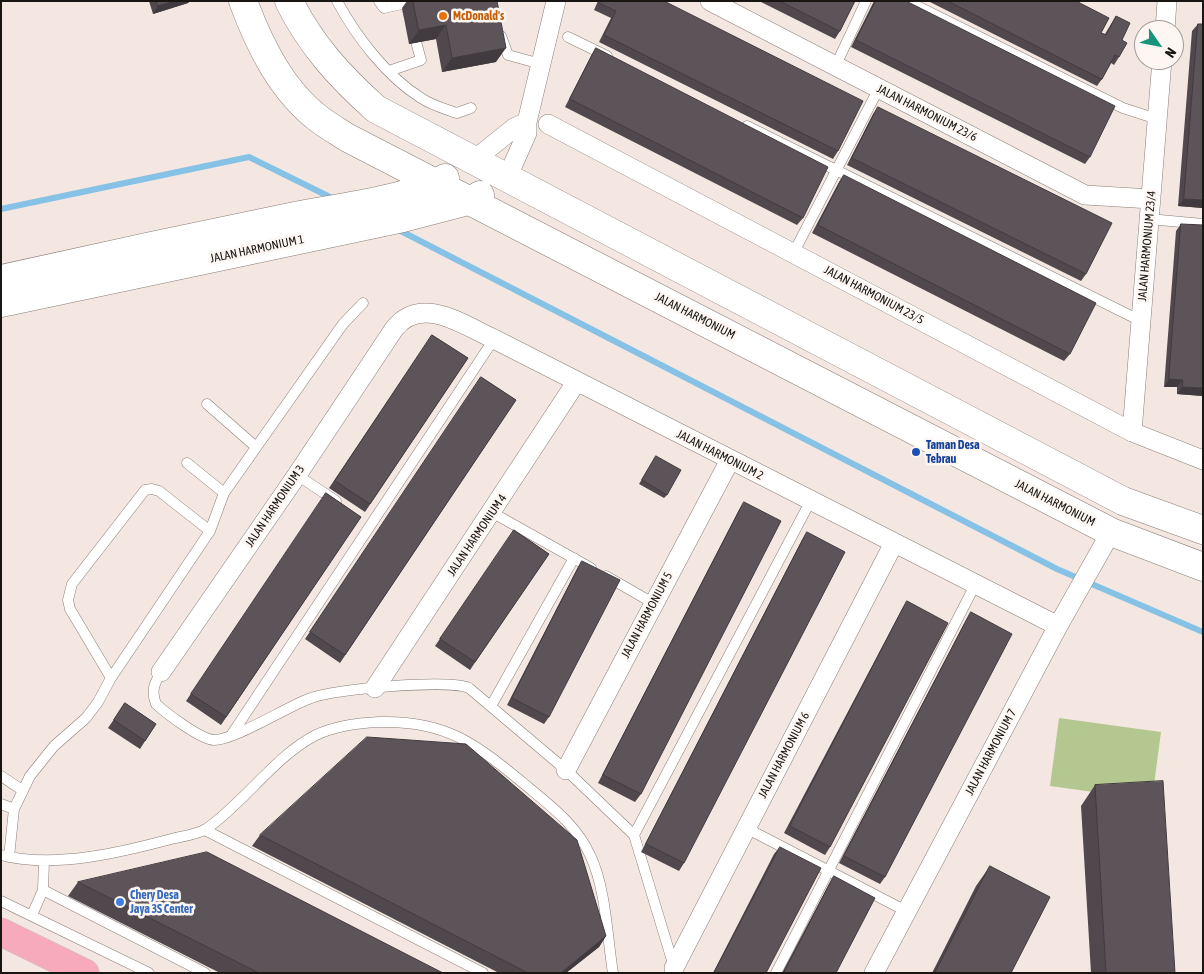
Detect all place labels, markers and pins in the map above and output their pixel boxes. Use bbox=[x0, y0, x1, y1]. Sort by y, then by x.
place label: McDonald's bbox=[453, 9, 504, 23]
marker: McDonald's bbox=[437, 10, 449, 22]
place label: Taman Desa Tebrau bbox=[926, 438, 980, 466]
marker: Taman Desa Tebrau bbox=[910, 446, 922, 458]
place label: Chery Desa Jaya 3S Center bbox=[130, 888, 193, 916]
marker: Chery Desa Jaya 3S Center bbox=[114, 896, 126, 908]

